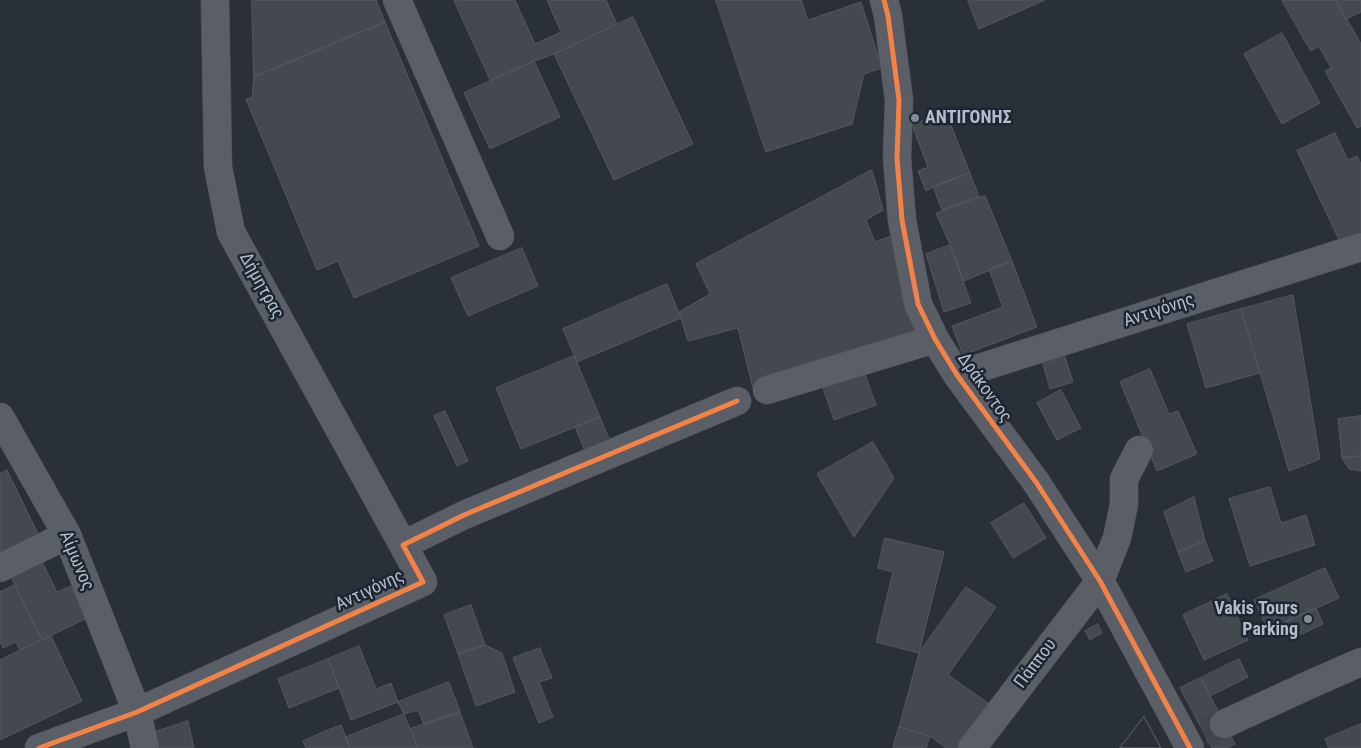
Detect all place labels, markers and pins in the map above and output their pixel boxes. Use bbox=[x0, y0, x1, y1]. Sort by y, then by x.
place label: ΑΝΤΙΓΟΝΗΣ bbox=[925, 107, 1012, 129]
marker: ΑΝΤΙΓΟΝΗΣ bbox=[909, 112, 921, 124]
place label: Vakis Tours Parking bbox=[1214, 598, 1298, 640]
marker: Vakis Tours Parking bbox=[1302, 613, 1314, 625]

